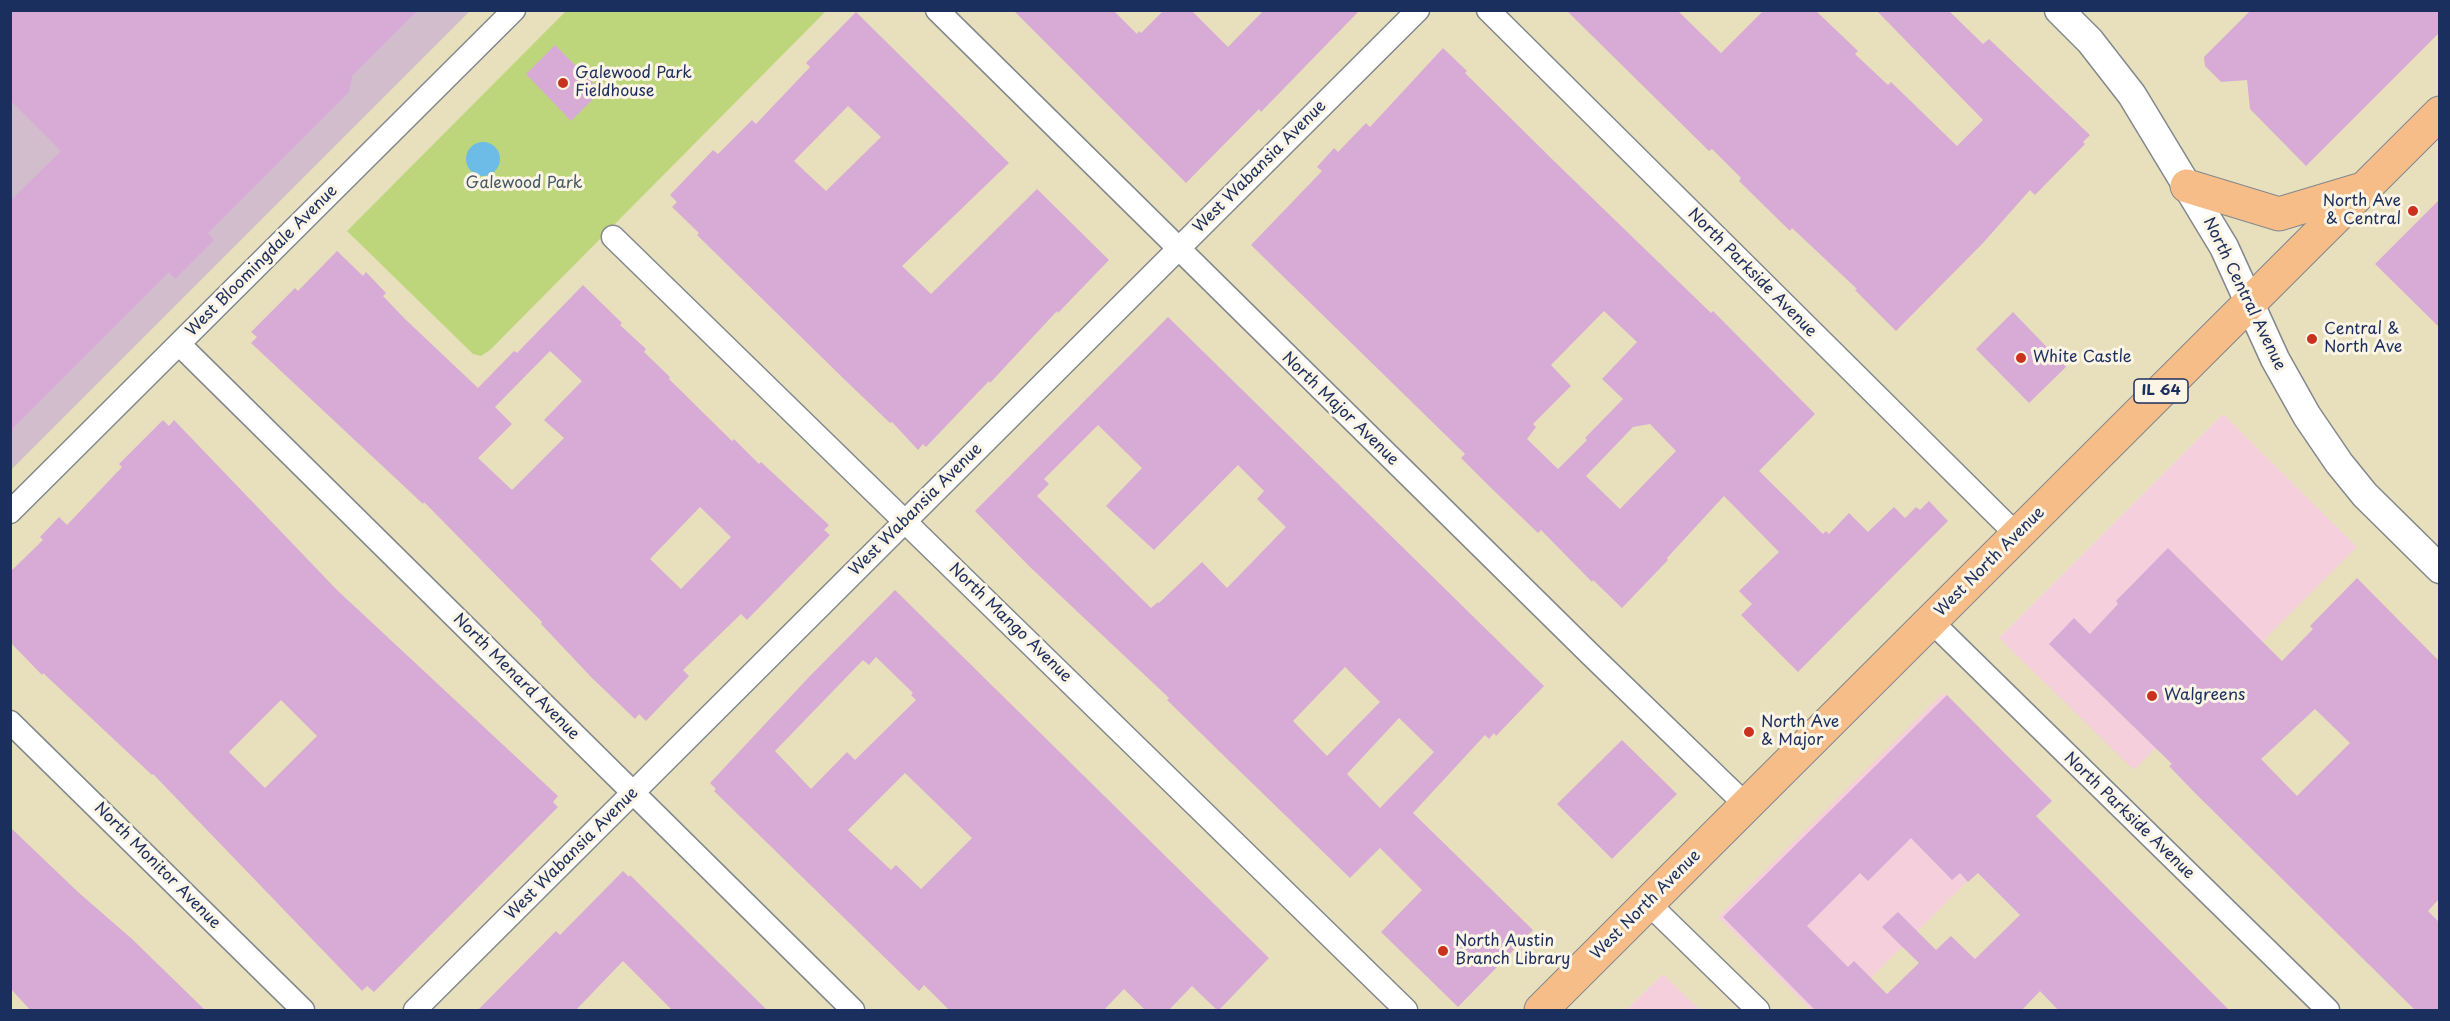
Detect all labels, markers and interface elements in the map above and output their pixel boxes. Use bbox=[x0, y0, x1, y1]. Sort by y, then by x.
place label: Galewood Park Fieldhouse bbox=[575, 64, 692, 102]
marker: Galewood Park Fieldhouse bbox=[556, 76, 570, 90]
street label: West Wabansia Avenue bbox=[1190, 97, 1330, 237]
park label: Galewood Park bbox=[465, 174, 583, 194]
street label: West Bloomingdale Avenue bbox=[182, 181, 342, 341]
place label: North Ave & Central bbox=[2323, 192, 2401, 230]
marker: North Ave & Central bbox=[2406, 204, 2420, 218]
street label: North Parkside Avenue bbox=[1684, 205, 1820, 341]
street label: North Central Avenue bbox=[2199, 214, 2289, 374]
place label: Central & North Ave bbox=[2324, 320, 2402, 358]
marker: Central & North Ave bbox=[2305, 332, 2319, 346]
street label: North Major Avenue bbox=[1278, 348, 1402, 470]
place label: White Castle bbox=[2033, 348, 2132, 368]
marker: White Castle bbox=[2014, 351, 2028, 365]
road number: IL 64 bbox=[2134, 379, 2188, 403]
street label: West Wabansia Avenue bbox=[846, 440, 986, 580]
street label: West North Avenue bbox=[1931, 503, 2049, 621]
street label: North Mango Avenue bbox=[945, 559, 1075, 687]
street label: North Menard Avenue bbox=[449, 610, 583, 744]
place label: Walgreens bbox=[2164, 686, 2245, 706]
marker: Walgreens bbox=[2145, 689, 2159, 703]
place label: North Ave & Major bbox=[1761, 713, 1839, 751]
marker: North Ave & Major bbox=[1742, 725, 1756, 739]
street label: North Parkside Avenue bbox=[2060, 749, 2198, 883]
street label: West Wabansia Avenue bbox=[502, 784, 642, 924]
street label: North Monitor Avenue bbox=[90, 799, 224, 933]
street label: West North Avenue bbox=[1587, 846, 1705, 964]
place label: North Austin Branch Library bbox=[1455, 932, 1570, 970]
marker: North Austin Branch Library bbox=[1436, 944, 1450, 958]

